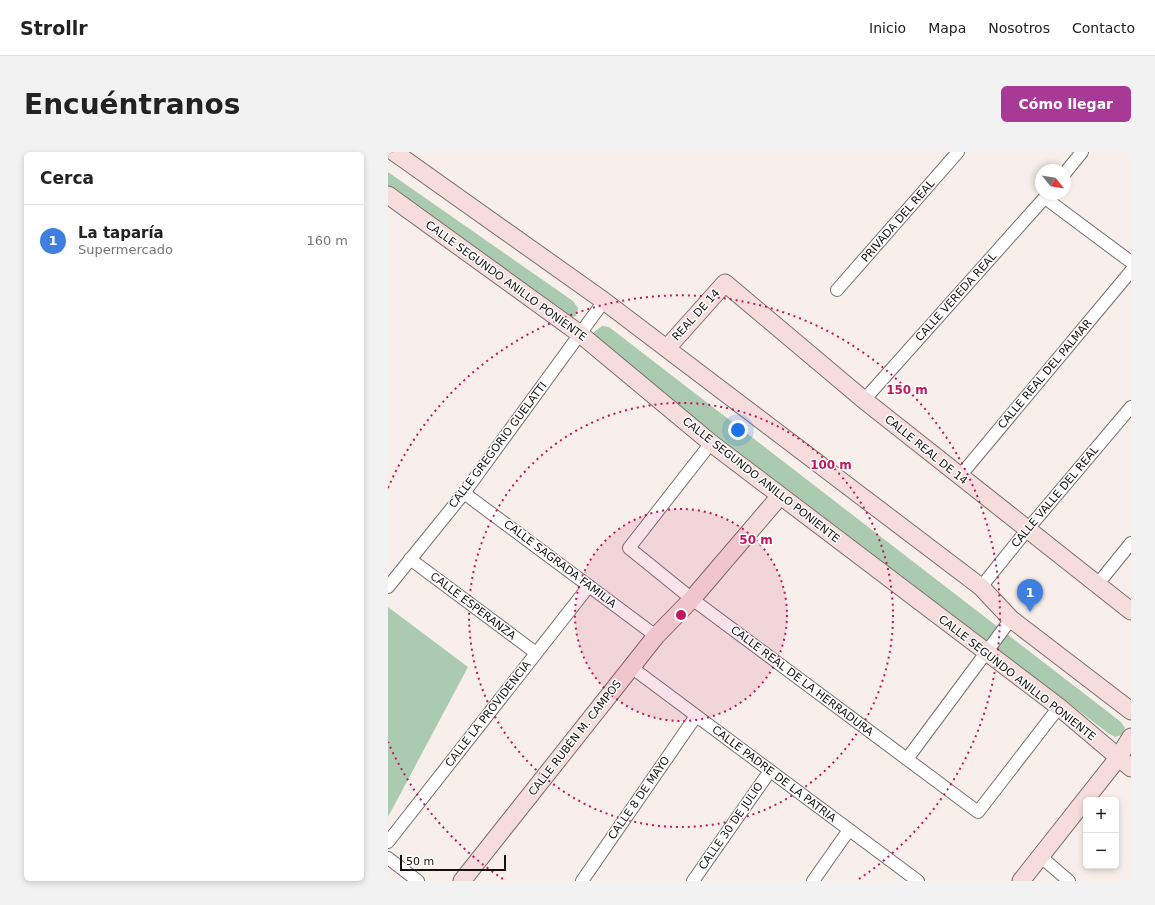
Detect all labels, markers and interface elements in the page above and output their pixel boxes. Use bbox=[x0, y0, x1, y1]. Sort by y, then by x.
text: Strollr bbox=[20, 17, 88, 39]
text: Inicio bbox=[869, 20, 906, 36]
text: Mapa bbox=[928, 20, 966, 36]
text: Nosotros bbox=[988, 20, 1050, 36]
text: Contacto bbox=[1072, 20, 1135, 36]
button: Cómo llegar bbox=[1001, 86, 1131, 122]
text: Encuéntranos bbox=[24, 88, 240, 121]
north arrow bbox=[1035, 164, 1071, 200]
text: Cerca bbox=[40, 168, 94, 188]
street label: PRIVADA DEL REAL bbox=[859, 177, 938, 265]
street label: CALLE SEGUNDO ANILLO PONIENTE bbox=[423, 218, 589, 344]
text: La taparía bbox=[78, 224, 164, 242]
text: 1 bbox=[48, 233, 58, 248]
text: 160 m bbox=[306, 233, 348, 248]
text: Supermercado bbox=[78, 242, 173, 257]
street label: CALLE VEREDA REAL bbox=[913, 249, 1000, 344]
street label: REAL DE 14 bbox=[670, 287, 722, 343]
street label: CALLE REAL DEL PALMAR bbox=[995, 316, 1095, 431]
street label: CALLE GREGORIO GUELATTI bbox=[446, 379, 550, 511]
text: 150 m bbox=[886, 383, 928, 397]
street label: CALLE REAL DE 14 bbox=[882, 413, 970, 487]
street label: CALLE SEGUNDO ANILLO PONIENTE bbox=[680, 415, 842, 545]
your location bbox=[728, 420, 748, 440]
street label: CALLE VALLE DEL REAL bbox=[1009, 443, 1102, 550]
text: 100 m bbox=[810, 458, 852, 472]
street label: CALLE SAGRADA FAMILIA bbox=[501, 517, 619, 611]
text: 50 m bbox=[739, 533, 773, 547]
street label: CALLE ESPERANZA bbox=[428, 570, 519, 643]
pin: 1 bbox=[1017, 579, 1043, 612]
centre of rings bbox=[674, 608, 688, 622]
street label: CALLE SEGUNDO ANILLO PONIENTE bbox=[936, 613, 1098, 743]
street label: CALLE REAL DE LA HERRADURA bbox=[728, 623, 876, 739]
street label: CALLE LA PROVIDENCIA bbox=[443, 658, 534, 770]
street label: CALLE RUBÉN M. CAMPOS bbox=[526, 678, 624, 798]
street label: CALLE PADRE DE LA PATRIA bbox=[709, 723, 839, 825]
street label: CALLE 8 DE MAYO bbox=[605, 754, 673, 842]
street label: CALLE 30 DE JULIO bbox=[696, 780, 766, 872]
map controls bbox=[1083, 797, 1119, 869]
button: + bbox=[1083, 797, 1119, 833]
button: − bbox=[1083, 833, 1119, 869]
scale bar bbox=[400, 853, 506, 872]
text: 50 m bbox=[406, 855, 434, 868]

